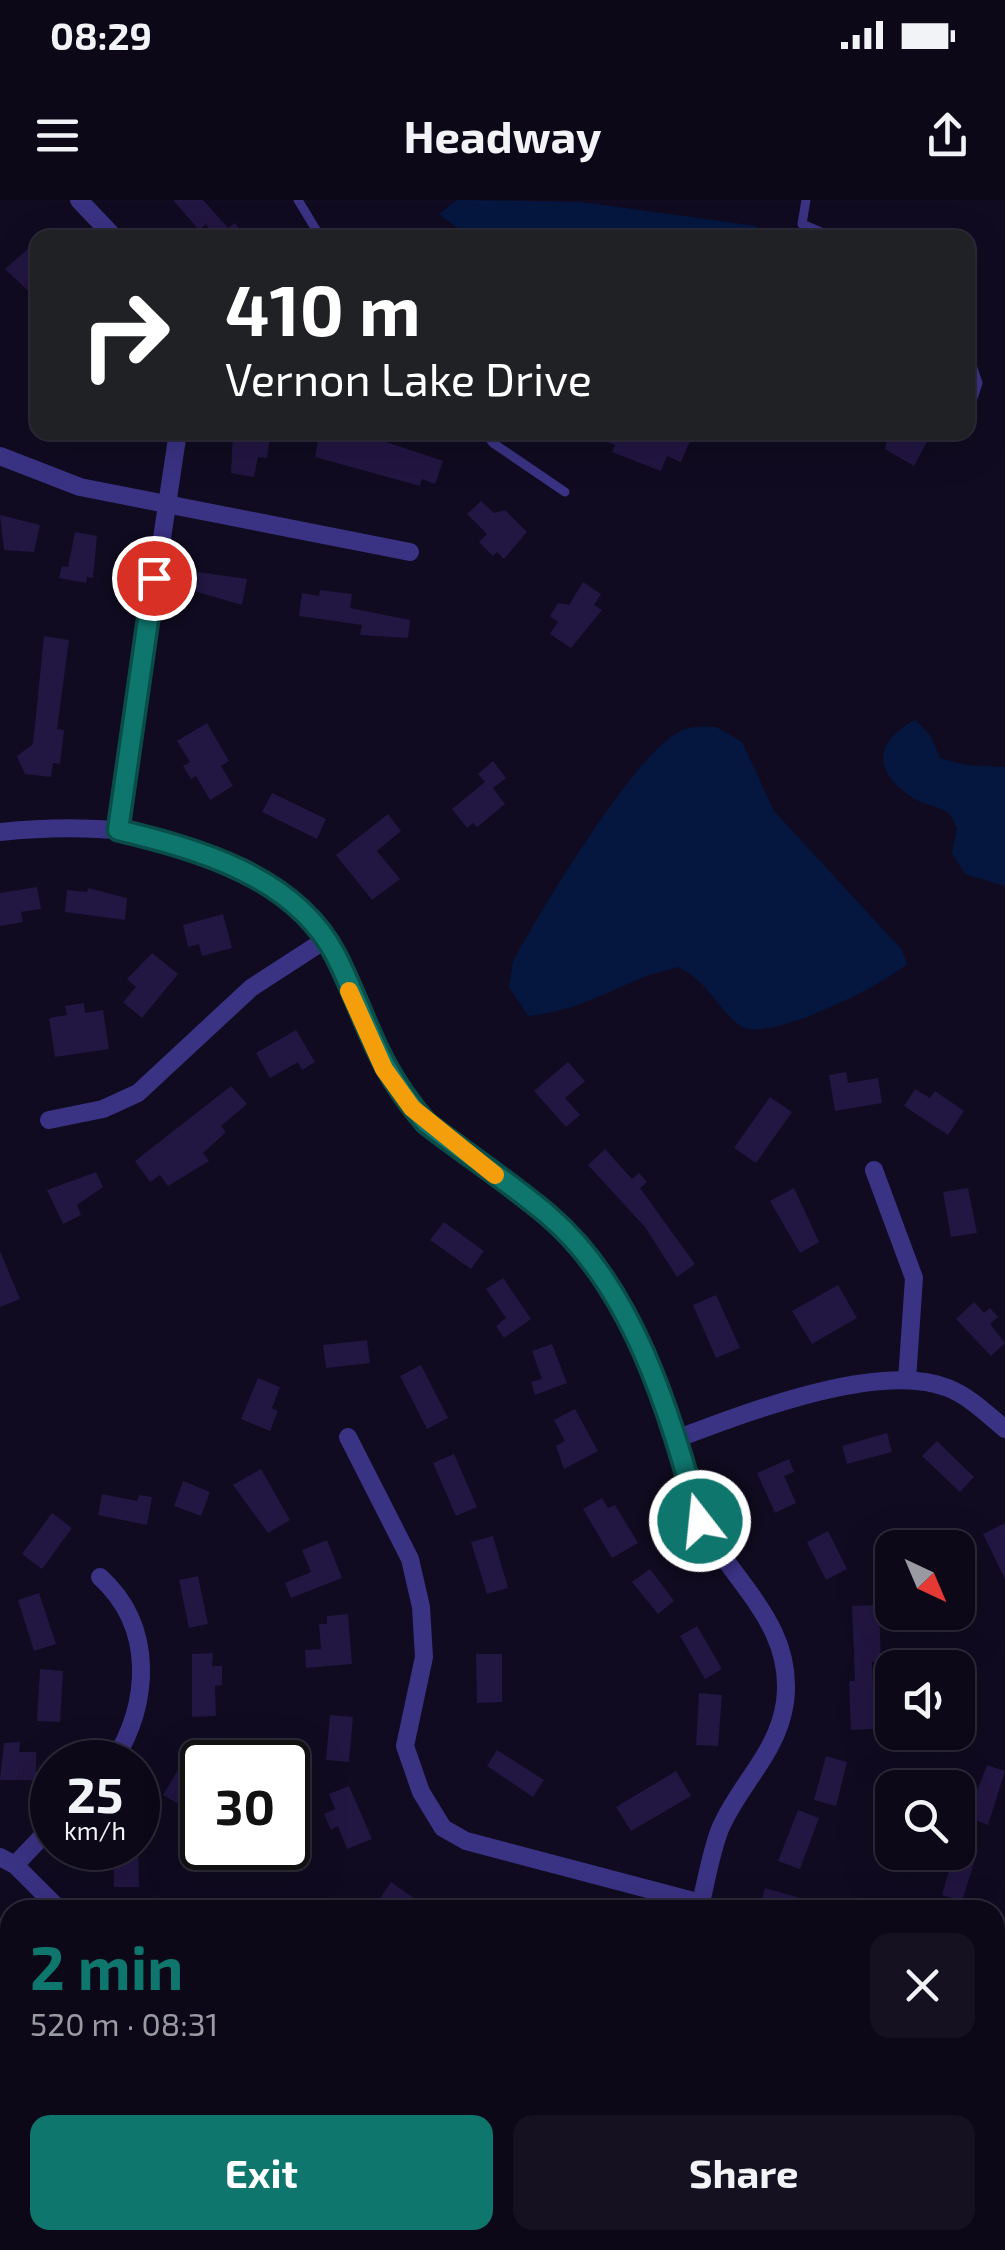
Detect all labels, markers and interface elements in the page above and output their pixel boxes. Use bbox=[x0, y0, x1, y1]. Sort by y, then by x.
text: 08:29 bbox=[50, 12, 152, 58]
icon: menu bbox=[30, 108, 85, 163]
text: Headway bbox=[404, 108, 601, 162]
icon: share bbox=[920, 108, 975, 163]
text: 410 m bbox=[225, 266, 421, 350]
icon: right bbox=[60, 270, 190, 400]
text: Vernon Lake Drive bbox=[225, 351, 592, 405]
pin bbox=[112, 536, 197, 621]
icon: arrive bbox=[127, 551, 182, 606]
position arrow bbox=[648, 1469, 752, 1573]
north arrow bbox=[875, 1530, 975, 1630]
map controls bbox=[875, 1530, 975, 1870]
button: sound bbox=[875, 1650, 975, 1750]
speed limit sign: 30 bbox=[180, 1740, 310, 1870]
text: 25 bbox=[67, 1763, 123, 1823]
button: search bbox=[875, 1770, 975, 1870]
text: km/h bbox=[64, 1815, 126, 1845]
text: 2 min bbox=[30, 1930, 183, 2002]
button: close bbox=[870, 1933, 975, 2038]
text: 520 m · 08:31 bbox=[30, 2004, 218, 2042]
button: Exit bbox=[30, 2115, 493, 2230]
button: Share bbox=[513, 2115, 975, 2230]

